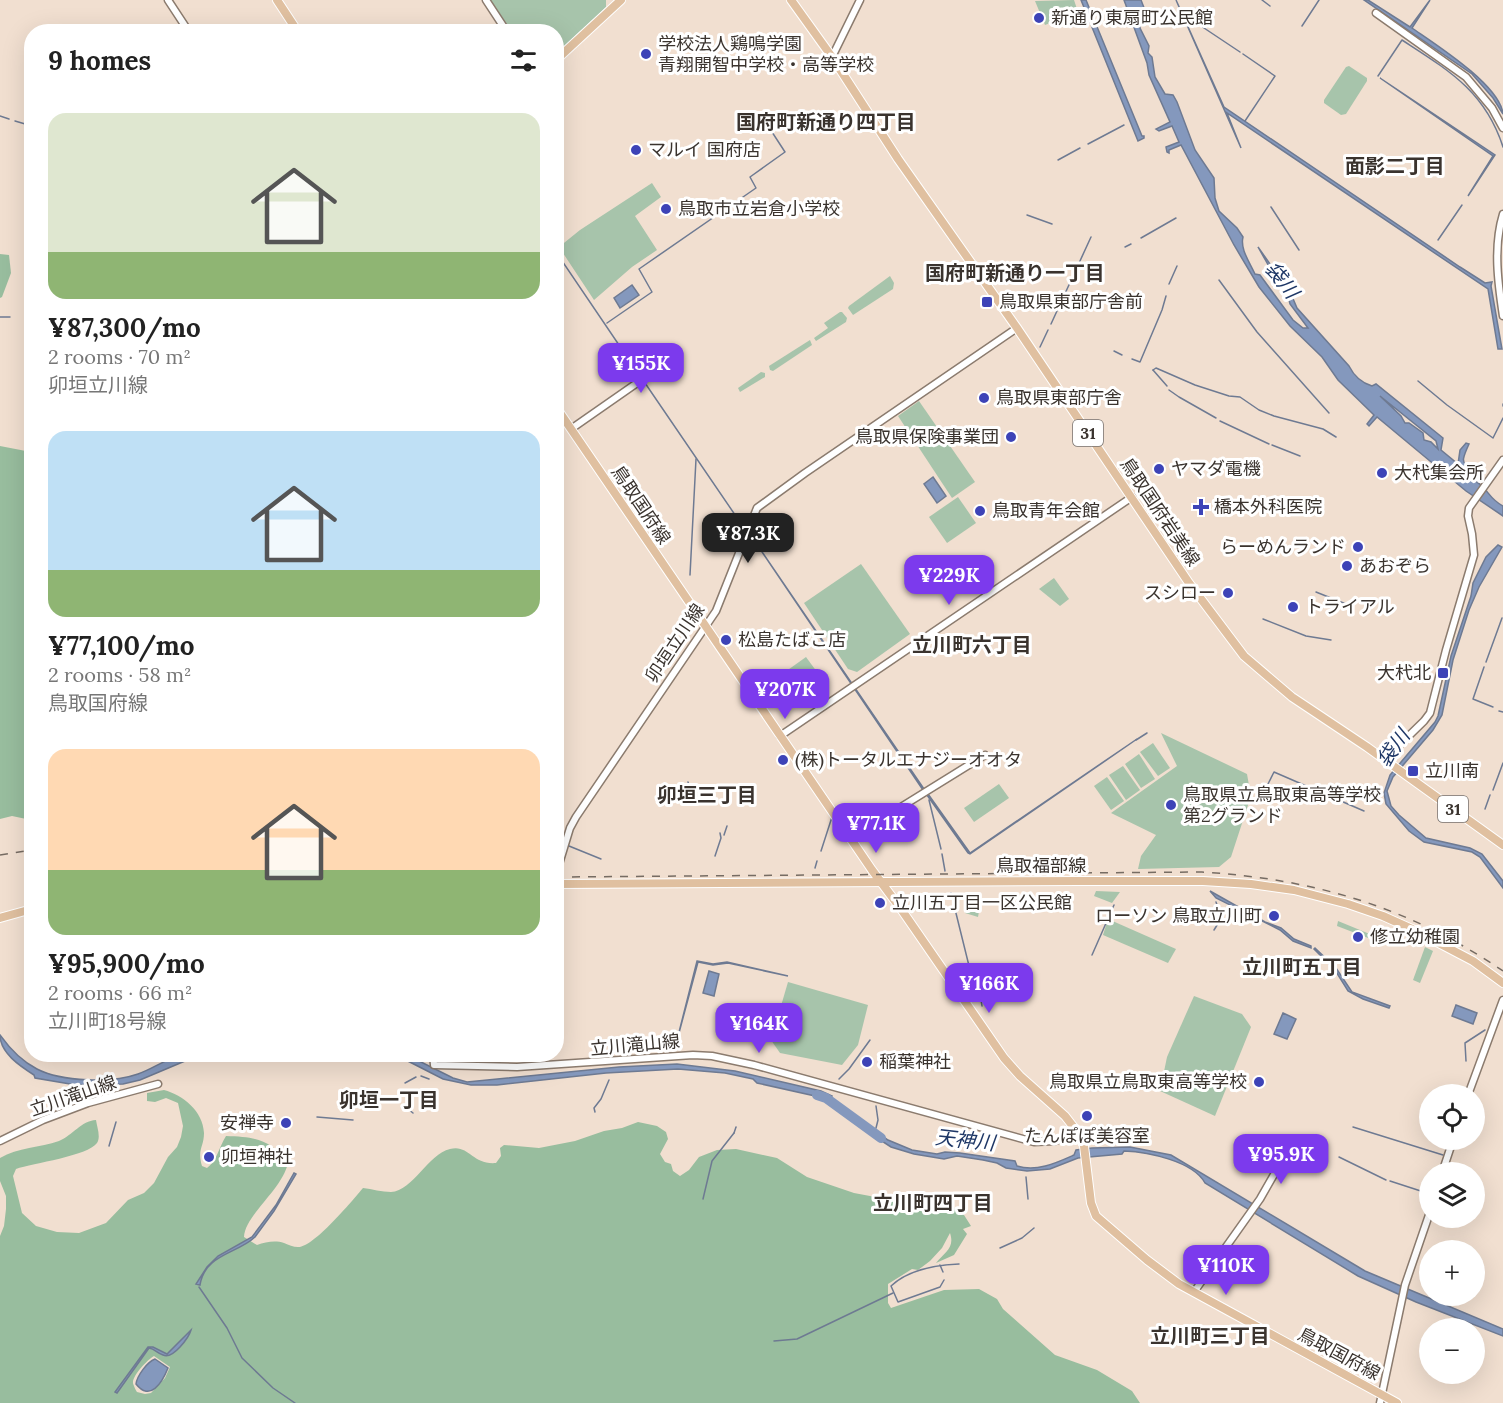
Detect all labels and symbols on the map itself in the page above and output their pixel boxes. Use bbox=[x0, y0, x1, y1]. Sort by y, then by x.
place label: 新通り東扇町公民館 bbox=[1051, 6, 1213, 29]
marker: 新通り東扇町公民館 bbox=[1032, 11, 1046, 25]
place label: 学校法人鶏鳴学園 青翔開智中学校・高等学校 bbox=[658, 32, 874, 76]
marker: 学校法人鶏鳴学園 青翔開智中学校・高等学校 bbox=[639, 47, 653, 61]
district label: 国府町新通り四丁目 bbox=[736, 109, 916, 134]
place label: マルイ 国府店 bbox=[648, 138, 761, 161]
marker: マルイ 国府店 bbox=[629, 143, 643, 157]
district label: 面影二丁目 bbox=[1345, 153, 1445, 178]
place label: 鳥取市立岩倉小学校 bbox=[678, 197, 840, 220]
marker: 鳥取市立岩倉小学校 bbox=[659, 202, 673, 216]
water label: 袋川 bbox=[1260, 256, 1306, 305]
district label: 国府町新通り一丁目 bbox=[925, 260, 1105, 285]
place label: 鳥取県東部庁舎前 bbox=[999, 290, 1143, 313]
marker: 鳥取県東部庁舎前 bbox=[980, 295, 994, 309]
pin: ¥155K bbox=[599, 343, 683, 394]
place label: 鳥取県東部庁舎 bbox=[996, 386, 1122, 409]
marker: 鳥取県東部庁舎 bbox=[977, 391, 991, 405]
road number: 31 bbox=[1073, 420, 1103, 446]
place label: 鳥取県保険事業団 bbox=[855, 425, 999, 448]
marker: 鳥取県保険事業団 bbox=[1004, 430, 1018, 444]
street label: 鳥取国府岩美線 bbox=[1116, 453, 1205, 570]
place label: ヤマダ電機 bbox=[1171, 457, 1261, 480]
street label: 鳥取国府線 bbox=[607, 461, 676, 548]
place label: 大杙集会所 bbox=[1394, 461, 1484, 484]
marker: ヤマダ電機 bbox=[1152, 462, 1166, 476]
marker: 大杙集会所 bbox=[1375, 466, 1389, 480]
place label: 橋本外科医院 bbox=[1214, 495, 1322, 518]
marker: 橋本外科医院 bbox=[1192, 498, 1210, 516]
place label: 鳥取青年会館 bbox=[992, 499, 1100, 522]
marker: 鳥取青年会館 bbox=[973, 504, 987, 518]
pin: ¥87.3K bbox=[699, 513, 797, 564]
place label: らーめんランド bbox=[1220, 535, 1346, 558]
marker: らーめんランド bbox=[1351, 540, 1365, 554]
place label: あおぞら bbox=[1359, 554, 1431, 577]
pin: ¥229K bbox=[907, 555, 991, 606]
marker: あおぞら bbox=[1340, 559, 1354, 573]
place label: スシロー bbox=[1144, 581, 1216, 604]
marker: スシロー bbox=[1221, 586, 1235, 600]
place label: トライアル bbox=[1305, 595, 1395, 618]
street label: 卯垣立川線 bbox=[640, 599, 709, 686]
marker: トライアル bbox=[1286, 600, 1300, 614]
place label: 松島たばこ店 bbox=[738, 628, 846, 651]
district label: 立川町六丁目 bbox=[912, 632, 1032, 657]
marker: 松島たばこ店 bbox=[719, 633, 733, 647]
place label: 大杙北 bbox=[1377, 661, 1431, 684]
marker: 大杙北 bbox=[1436, 666, 1450, 680]
pin: ¥207K bbox=[743, 669, 827, 720]
water label: 袋川 bbox=[1371, 723, 1416, 771]
place label: (株)トータルエナジーオオタ bbox=[795, 748, 1022, 771]
marker: (株)トータルエナジーオオタ bbox=[776, 753, 790, 767]
place label: 立川南 bbox=[1425, 759, 1479, 782]
marker: 立川南 bbox=[1406, 764, 1420, 778]
district label: 卯垣三丁目 bbox=[657, 782, 757, 807]
place label: 鳥取県立鳥取東高等学校 第2グランド bbox=[1183, 783, 1381, 827]
road number: 31 bbox=[1438, 796, 1468, 822]
marker: 鳥取県立鳥取東高等学校 第2グランド bbox=[1164, 798, 1178, 812]
pin: ¥77.1K bbox=[827, 803, 925, 854]
street label: 鳥取福部線 bbox=[996, 854, 1086, 877]
place label: 立川五丁目一区公民館 bbox=[892, 891, 1072, 914]
marker: 立川五丁目一区公民館 bbox=[873, 896, 887, 910]
place label: ローソン 鳥取立川町 bbox=[1095, 904, 1262, 927]
marker: ローソン 鳥取立川町 bbox=[1267, 909, 1281, 923]
place label: 修立幼稚園 bbox=[1370, 925, 1460, 948]
marker: 修立幼稚園 bbox=[1351, 930, 1365, 944]
district label: 立川町五丁目 bbox=[1242, 954, 1362, 979]
pin: ¥166K bbox=[947, 963, 1031, 1014]
pin: ¥164K bbox=[717, 1003, 801, 1054]
street label: 立川滝山線 bbox=[589, 1029, 681, 1060]
place label: 稲葉神社 bbox=[879, 1050, 951, 1073]
marker: 稲葉神社 bbox=[860, 1055, 874, 1069]
street label: 立川滝山線 bbox=[27, 1070, 119, 1121]
place label: 鳥取県立鳥取東高等学校 bbox=[1049, 1070, 1247, 1093]
marker: 鳥取県立鳥取東高等学校 bbox=[1252, 1075, 1266, 1089]
district label: 卯垣一丁目 bbox=[339, 1087, 439, 1112]
marker: たんぽぽ美容室 bbox=[1080, 1109, 1094, 1123]
place label: 安禅寺 bbox=[220, 1111, 274, 1134]
marker: 安禅寺 bbox=[279, 1116, 293, 1130]
water label: 天神川 bbox=[934, 1124, 998, 1155]
place label: たんぽぽ美容室 bbox=[1024, 1124, 1150, 1147]
pin: ¥95.9K bbox=[1232, 1134, 1330, 1185]
place label: 卯垣神社 bbox=[221, 1145, 293, 1168]
marker: 卯垣神社 bbox=[202, 1150, 216, 1164]
district label: 立川町四丁目 bbox=[873, 1190, 993, 1215]
pin: ¥110K bbox=[1184, 1245, 1268, 1296]
street label: 鳥取国府線 bbox=[1294, 1322, 1384, 1385]
district label: 立川町三丁目 bbox=[1150, 1323, 1270, 1348]

